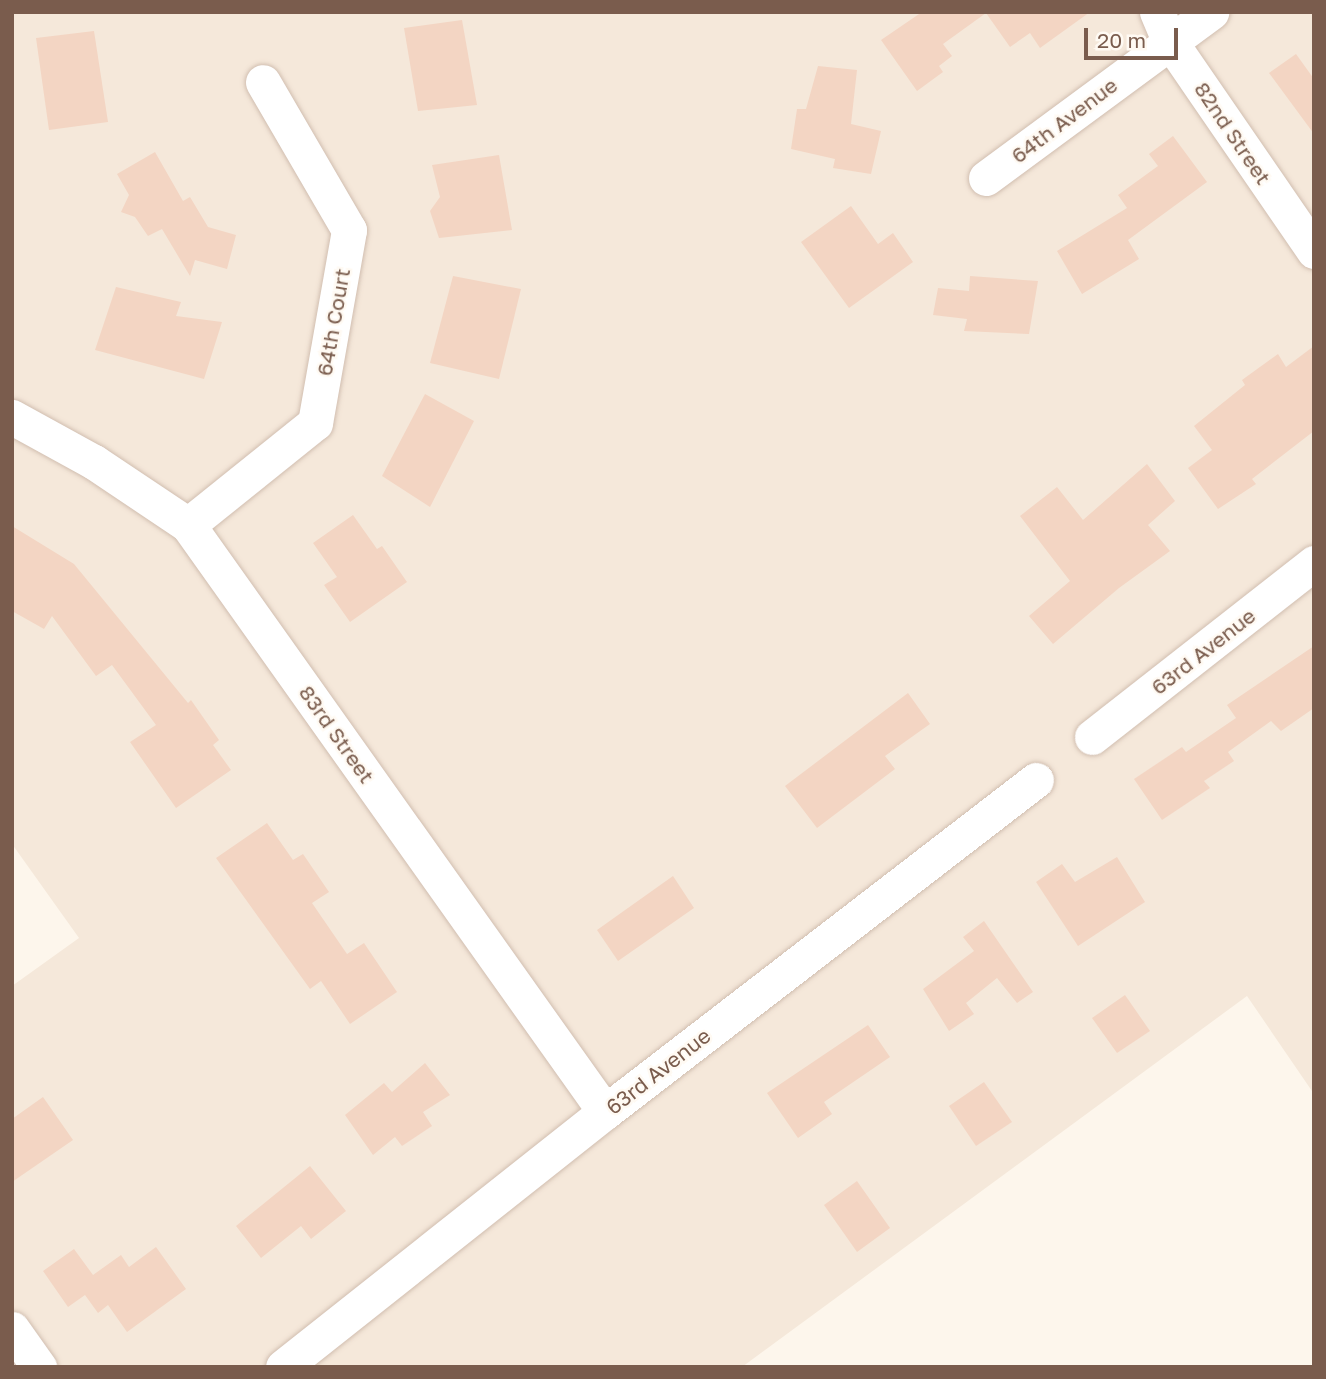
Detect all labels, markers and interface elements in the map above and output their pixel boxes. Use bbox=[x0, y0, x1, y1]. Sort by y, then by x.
scale bar bbox=[1088, 14, 1182, 58]
text: 20 m bbox=[1097, 27, 1146, 53]
street label: 64th Avenue bbox=[1006, 72, 1122, 168]
street label: 82nd Street bbox=[1189, 77, 1277, 189]
street label: 64th Court bbox=[311, 266, 355, 378]
street label: 63rd Avenue bbox=[1146, 603, 1260, 699]
street label: 83rd Street bbox=[294, 680, 380, 788]
street label: 63rd Avenue bbox=[601, 1023, 715, 1119]

